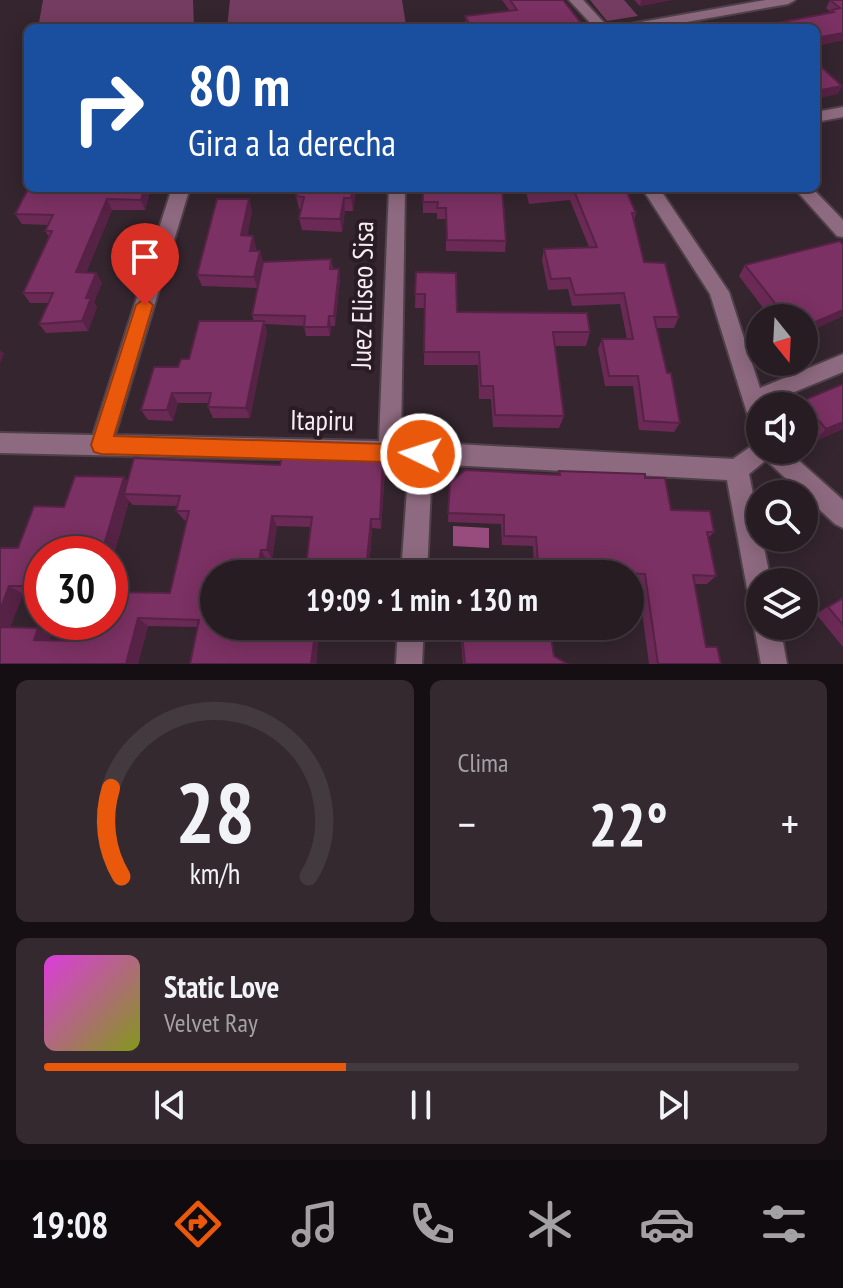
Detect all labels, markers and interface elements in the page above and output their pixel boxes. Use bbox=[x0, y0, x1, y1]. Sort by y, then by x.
text: 80 m bbox=[188, 49, 290, 121]
icon: right bbox=[56, 56, 160, 160]
text: Gira a la derecha bbox=[188, 119, 396, 166]
street label: Juez Eliseo Sisa bbox=[342, 221, 381, 370]
pin bbox=[111, 223, 179, 305]
icon: arrive bbox=[123, 235, 167, 279]
north arrow bbox=[746, 304, 818, 376]
map controls bbox=[746, 304, 818, 640]
button: sound bbox=[746, 392, 818, 464]
street label: Itapiru bbox=[290, 400, 354, 439]
position arrow bbox=[379, 412, 463, 496]
button: search bbox=[746, 480, 818, 552]
speed limit sign: 30 bbox=[24, 536, 128, 640]
button: layers bbox=[746, 568, 818, 640]
text: 19:09 · 1 min · 130 m bbox=[306, 580, 538, 619]
text: Clima bbox=[458, 746, 508, 779]
text: 28 bbox=[175, 758, 255, 866]
text: 22° bbox=[589, 785, 668, 863]
text: − bbox=[458, 795, 476, 852]
text: + bbox=[781, 795, 799, 852]
text: km/h bbox=[189, 855, 240, 892]
text: Static Love bbox=[164, 967, 279, 1006]
text: Velvet Ray bbox=[164, 1006, 258, 1039]
icon: previous bbox=[148, 1083, 192, 1127]
icon: pause bbox=[399, 1083, 443, 1127]
icon: next bbox=[651, 1083, 695, 1127]
icon: directions bbox=[170, 1196, 226, 1252]
icon: music bbox=[287, 1196, 343, 1252]
icon: phone bbox=[404, 1196, 460, 1252]
icon: climate bbox=[522, 1196, 578, 1252]
icon: car bbox=[639, 1196, 695, 1252]
icon: filters bbox=[756, 1196, 812, 1252]
text: 19:08 bbox=[31, 1201, 109, 1248]

